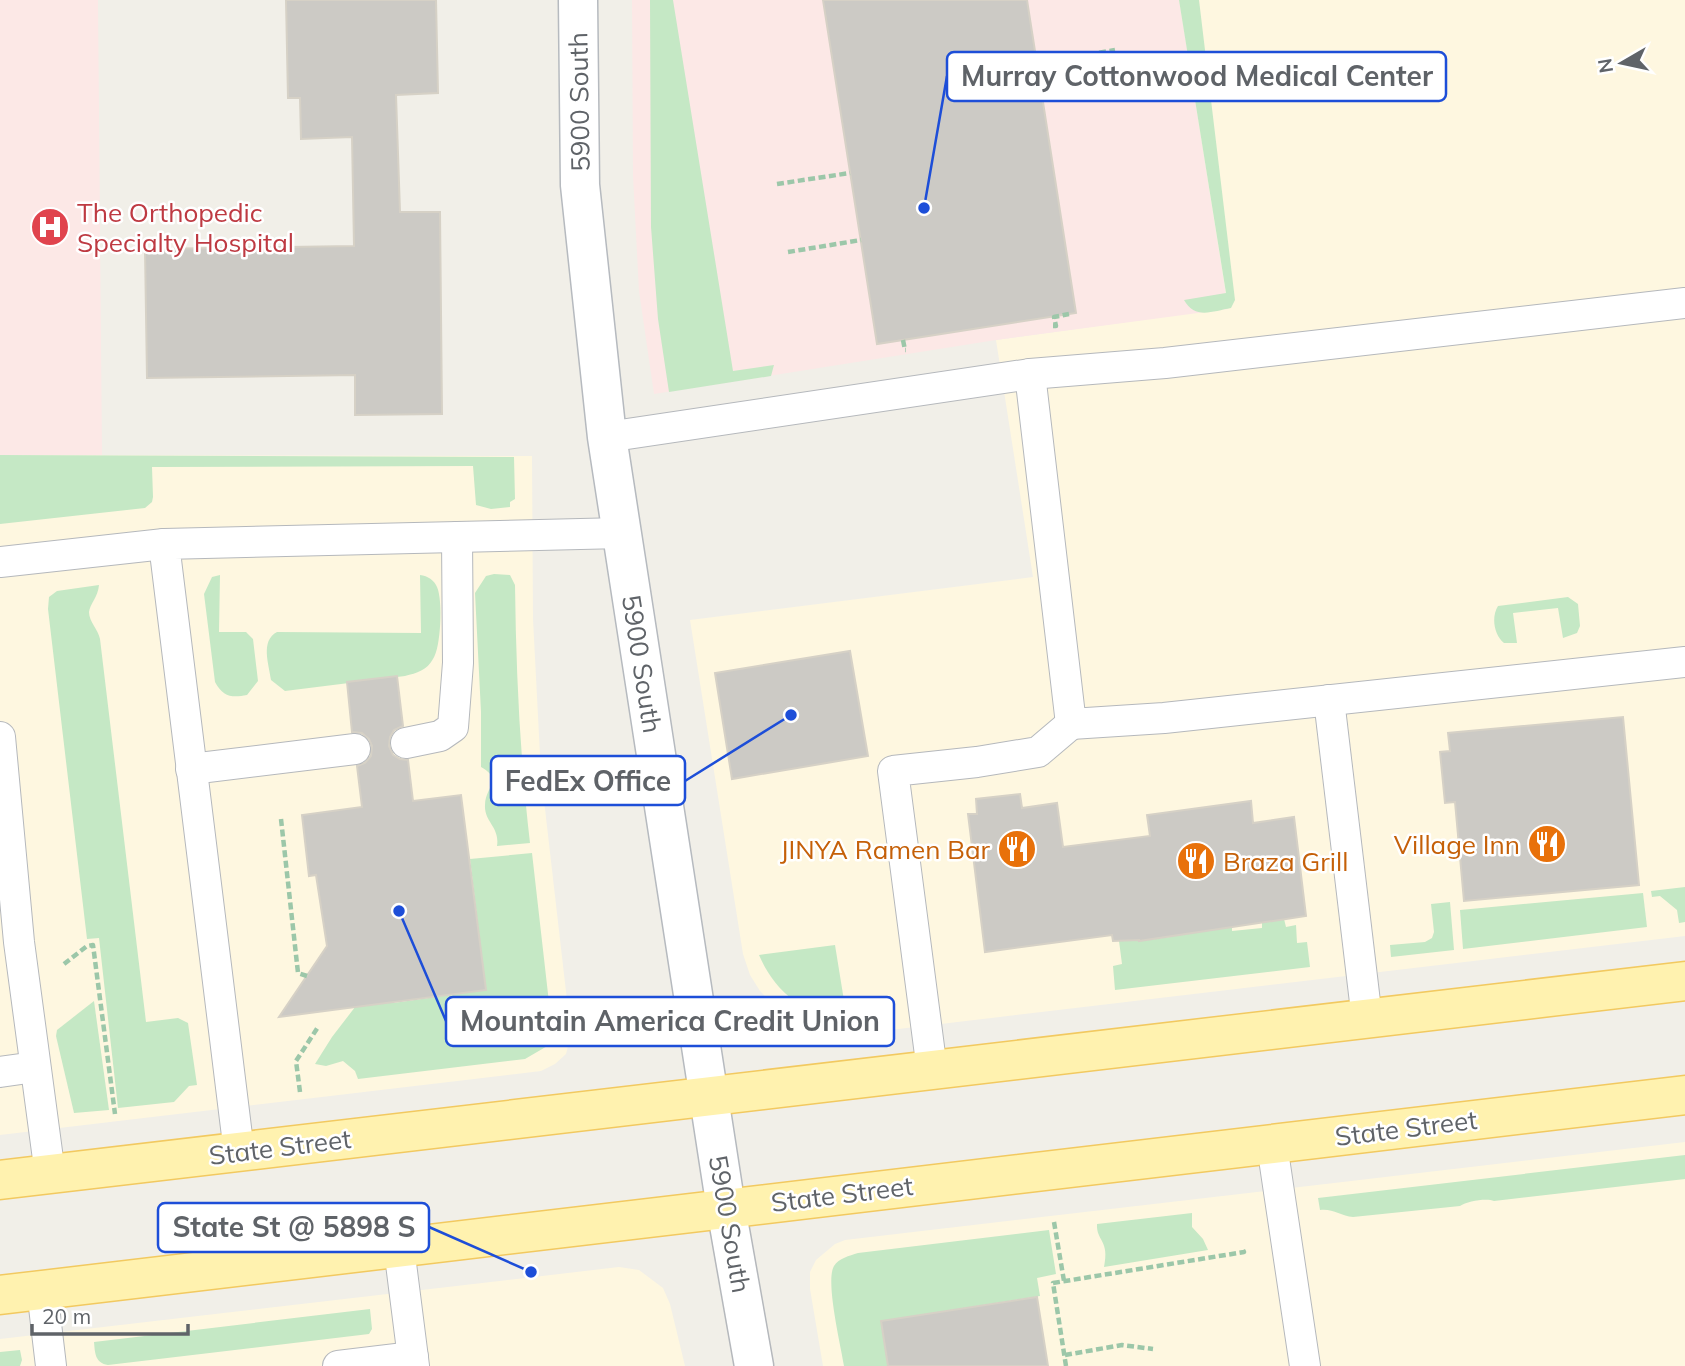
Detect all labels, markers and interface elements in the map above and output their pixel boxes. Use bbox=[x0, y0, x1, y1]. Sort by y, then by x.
north arrow bbox=[1587, 28, 1657, 98]
street label: 5900 South bbox=[561, 32, 597, 172]
callout: Murray Cottonwood Medical Center bbox=[947, 52, 1446, 101]
text: N bbox=[1592, 57, 1618, 75]
text: Murray Cottonwood Medical Center bbox=[961, 58, 1433, 93]
place label: The Orthopedic Specialty Hospital bbox=[77, 196, 294, 259]
hospital icon: The Orthopedic Specialty Hospital bbox=[29, 206, 71, 248]
street label: 5900 South bbox=[615, 592, 669, 736]
callout: FedEx Office bbox=[491, 756, 685, 805]
text: FedEx Office bbox=[505, 763, 671, 798]
restaurant icon: Village Inn bbox=[1526, 823, 1568, 865]
restaurant icon: JINYA Ramen Bar bbox=[996, 828, 1038, 870]
place label: Village Inn bbox=[1394, 828, 1520, 861]
place label: JINYA Ramen Bar bbox=[780, 833, 991, 866]
restaurant icon: Braza Grill bbox=[1175, 840, 1217, 882]
place label: Braza Grill bbox=[1223, 845, 1348, 878]
callout: Mountain America Credit Union bbox=[446, 997, 894, 1046]
text: Mountain America Credit Union bbox=[460, 1003, 880, 1038]
street label: State Street bbox=[1333, 1103, 1479, 1153]
street label: State Street bbox=[207, 1122, 353, 1172]
street label: 5900 South bbox=[702, 1152, 758, 1296]
street label: State Street bbox=[769, 1169, 915, 1219]
callout: State St @ 5898 S bbox=[158, 1203, 429, 1252]
text: State St @ 5898 S bbox=[172, 1209, 416, 1244]
scale bar bbox=[32, 1292, 187, 1336]
text: 20 m bbox=[42, 1303, 91, 1329]

